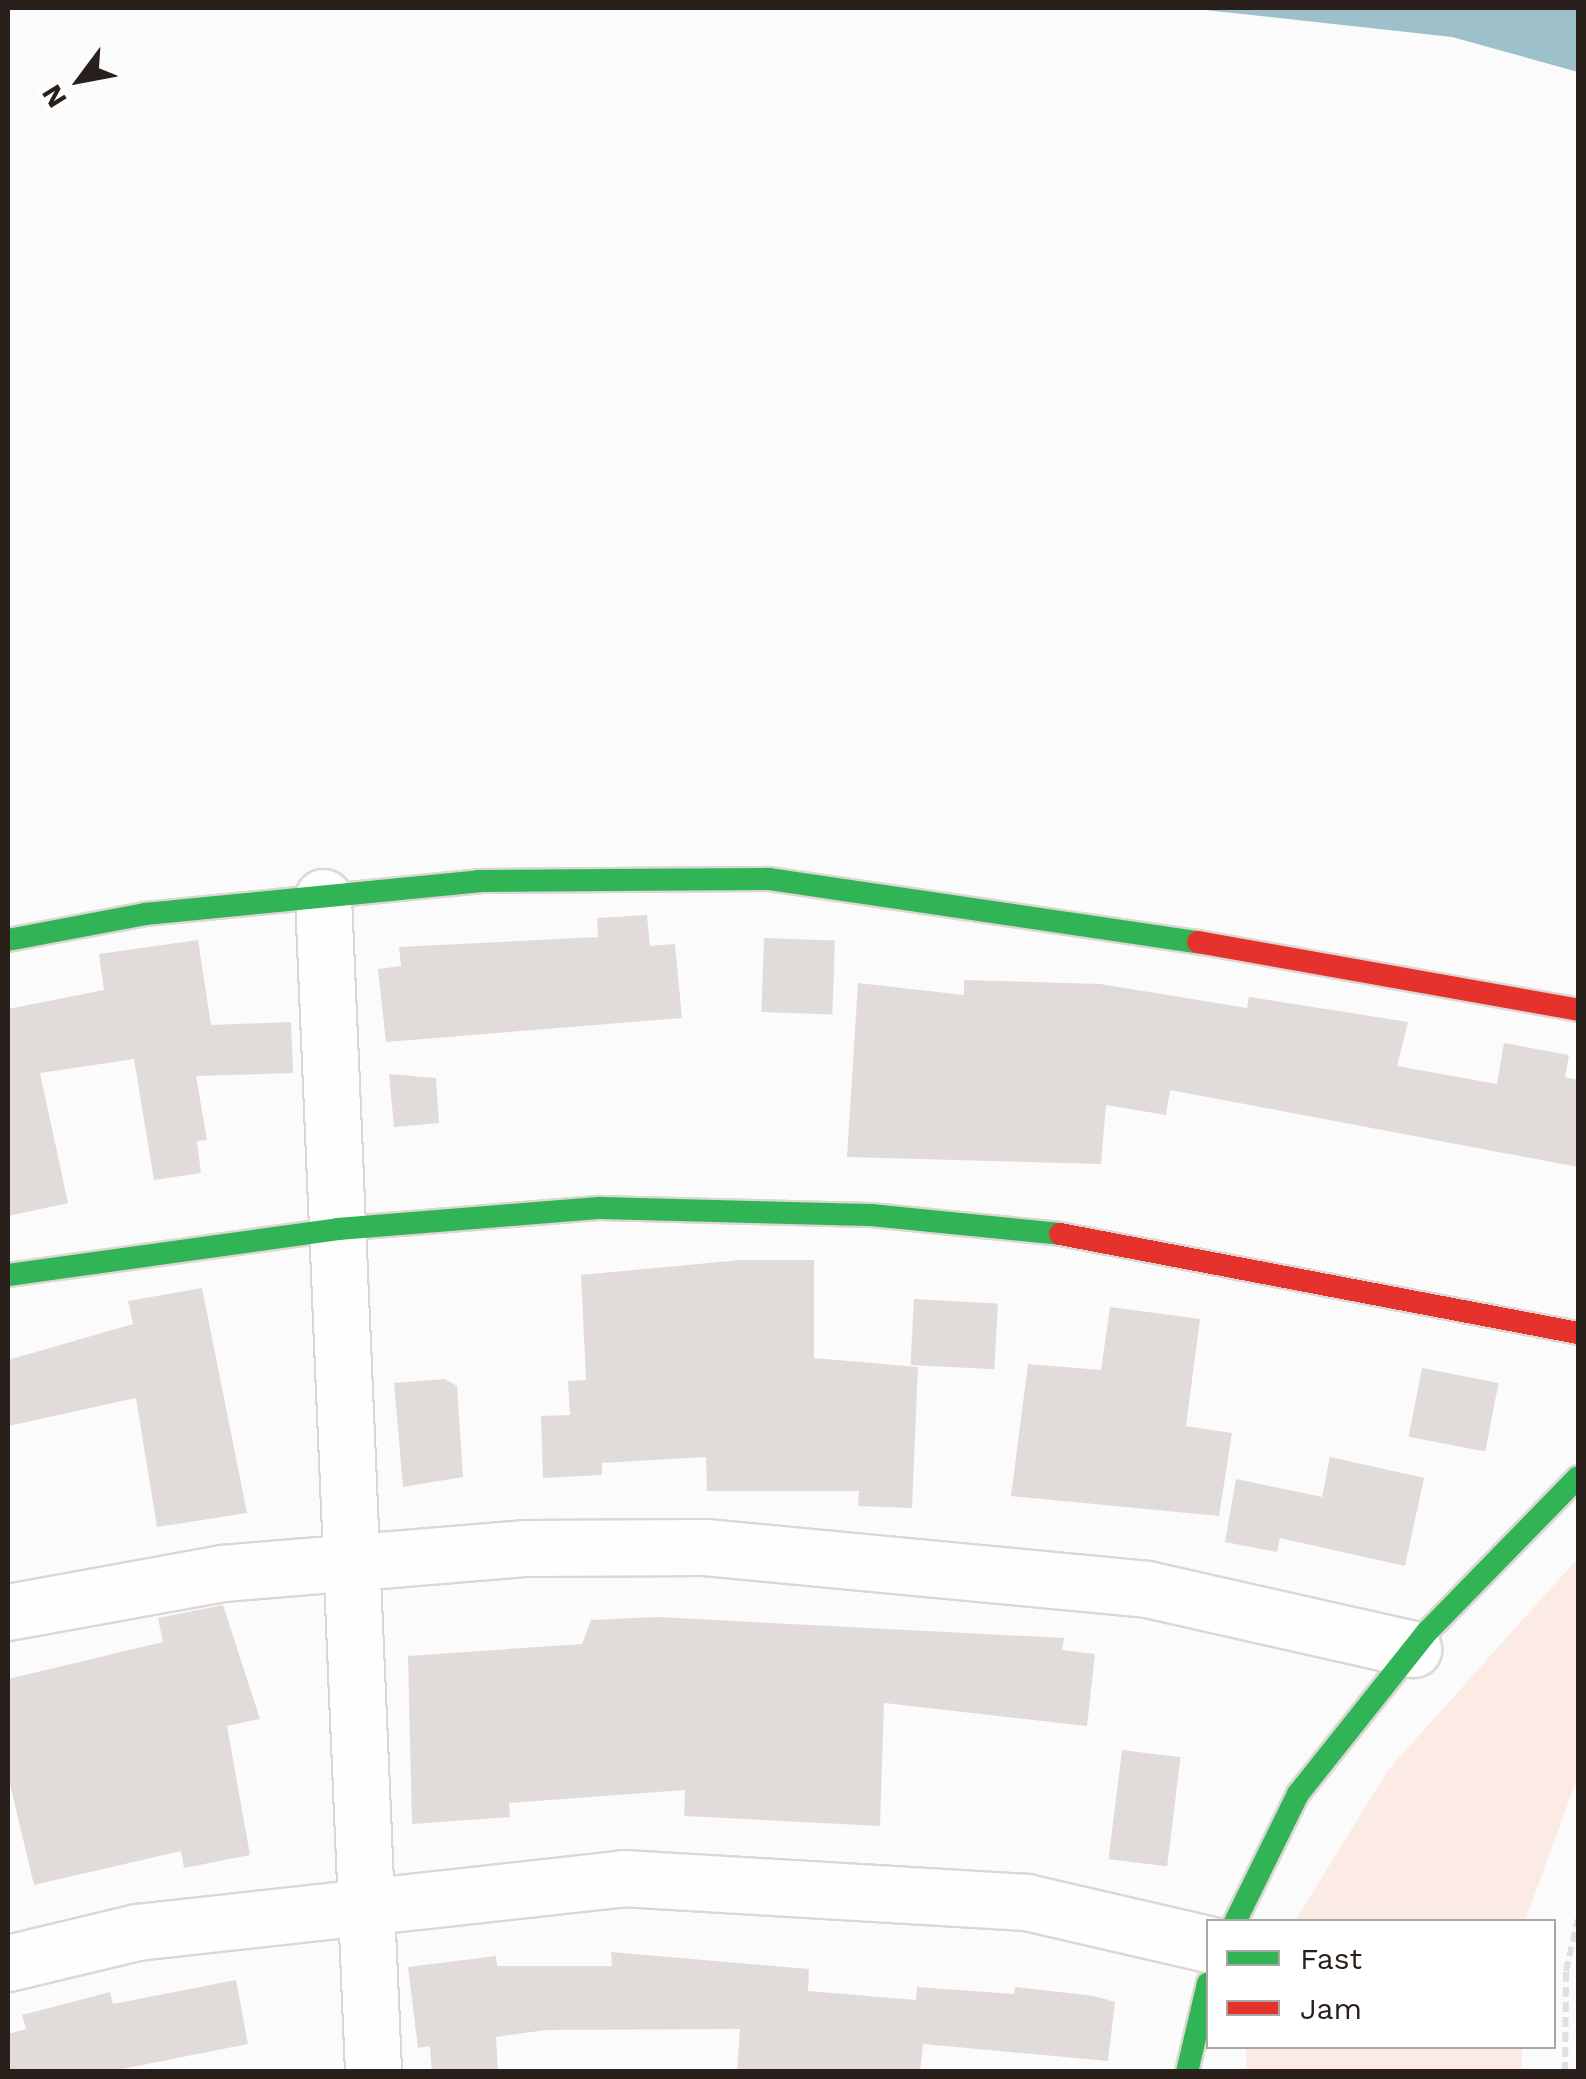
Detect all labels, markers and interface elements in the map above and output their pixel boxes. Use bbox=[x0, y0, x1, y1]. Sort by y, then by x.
north arrow bbox=[30, 30, 130, 130]
text: N bbox=[35, 79, 74, 114]
legend bbox=[1206, 1919, 1556, 2049]
text: Fast bbox=[1300, 1941, 1362, 1976]
text: Jam bbox=[1300, 1991, 1362, 2026]

